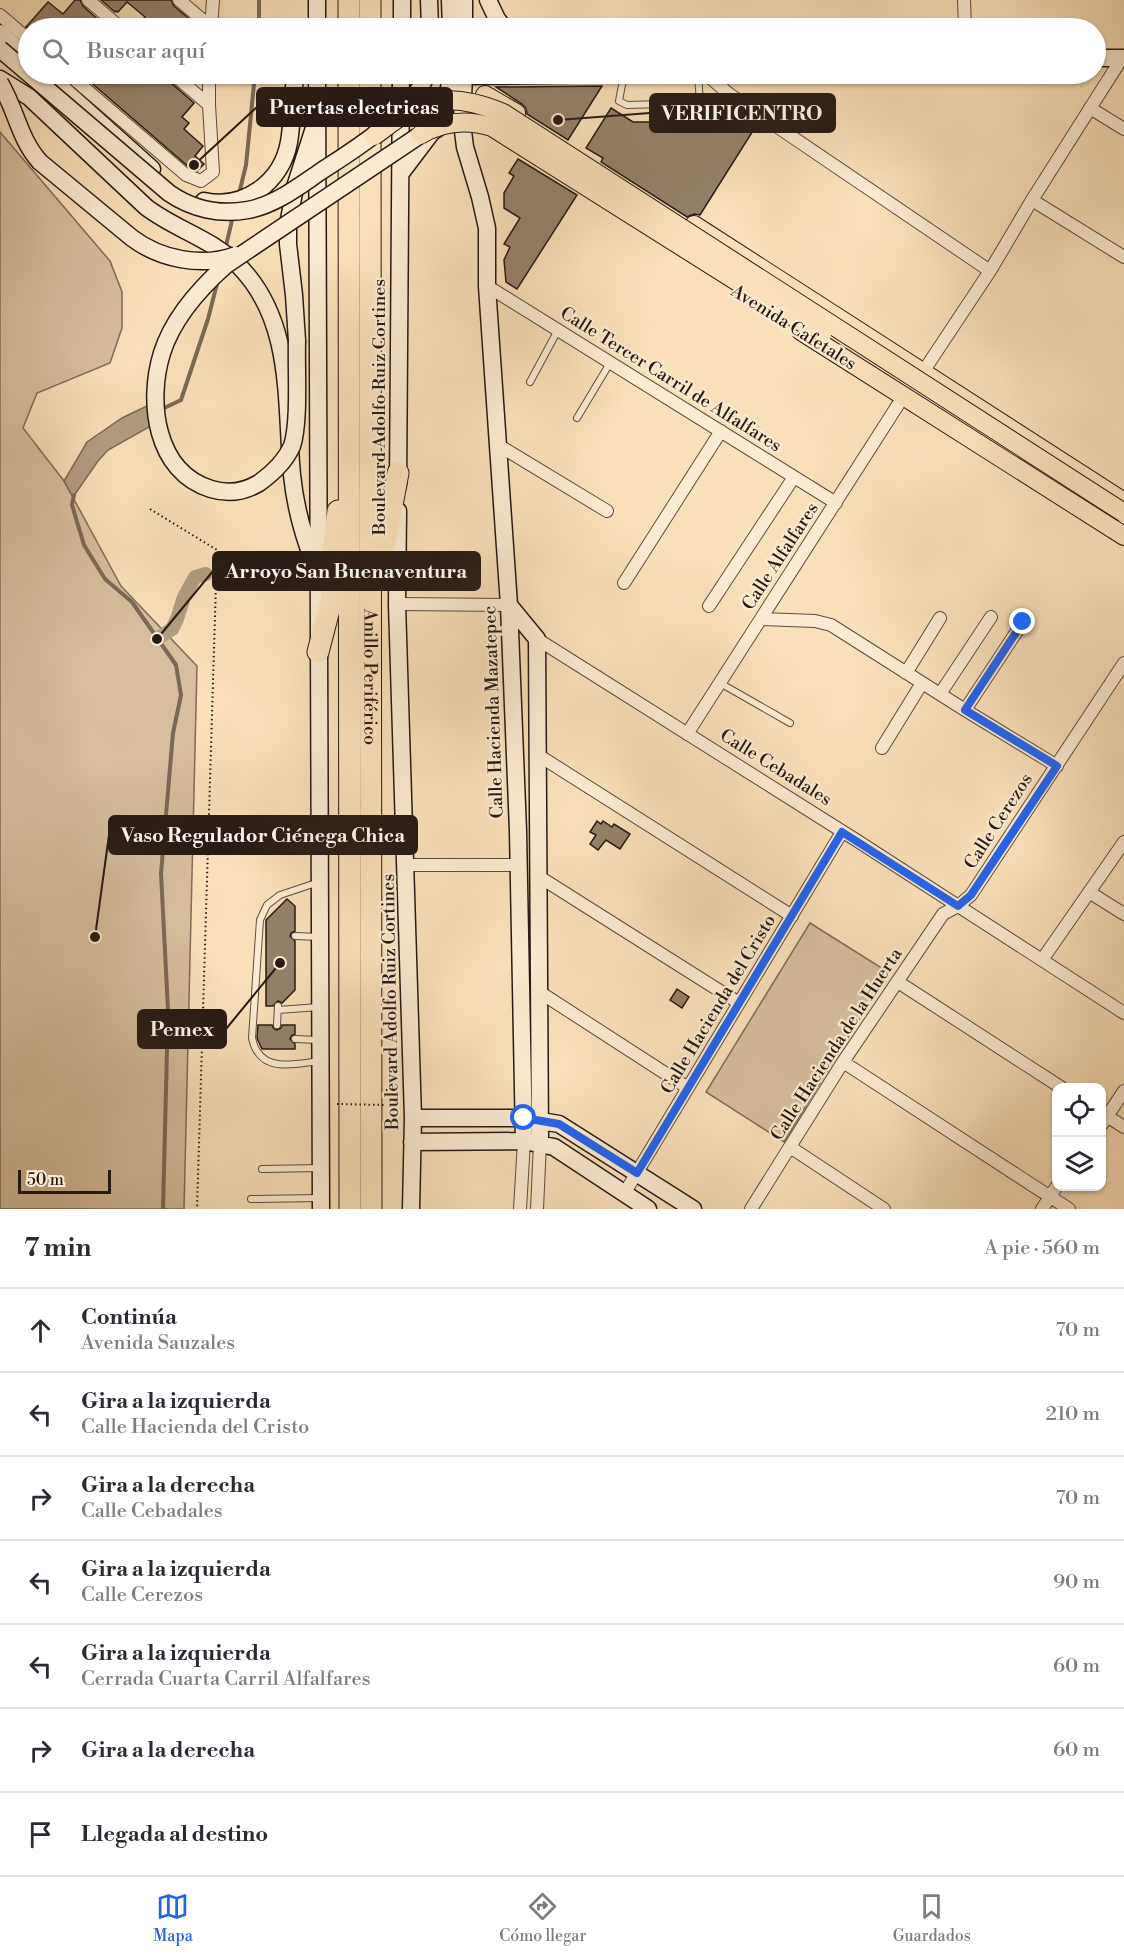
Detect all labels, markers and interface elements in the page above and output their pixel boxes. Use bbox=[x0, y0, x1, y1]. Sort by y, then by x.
search box bbox=[18, 18, 1106, 84]
icon: search bbox=[39, 35, 72, 68]
text: Buscar aquí bbox=[87, 38, 205, 65]
callout: Puertas electricas bbox=[257, 88, 452, 126]
callout: VERIFICENTRO bbox=[650, 94, 835, 132]
text: Puertas electricas bbox=[269, 96, 439, 121]
text: VERIFICENTRO bbox=[661, 102, 823, 127]
street label: Boulevard Adolfo Ruiz Cortines bbox=[368, 279, 391, 536]
street label: Avenida Cafetales bbox=[726, 279, 861, 375]
street label: Calle Tercer Carril de Alfalfares bbox=[556, 302, 786, 457]
street label: Calle Alfalfares bbox=[737, 498, 824, 614]
callout: Arroyo San Buenaventura bbox=[213, 552, 480, 590]
text: Arroyo San Buenaventura bbox=[224, 560, 467, 585]
street label: Calle Hacienda Mazatepec bbox=[478, 605, 509, 819]
street label: Anillo Periférico bbox=[358, 608, 382, 745]
route end bbox=[1009, 608, 1035, 634]
street label: Calle Cebadales bbox=[716, 724, 836, 811]
street label: Calle Cerezos bbox=[959, 769, 1038, 874]
callout: Vaso Regulador Ciénega Chica bbox=[109, 816, 417, 854]
text: Vaso Regulador Ciénega Chica bbox=[120, 824, 405, 849]
street label: Boulevard Adolfo Ruiz Cortines bbox=[377, 873, 404, 1131]
street label: Calle Hacienda del Cristo bbox=[656, 910, 781, 1098]
street label: Calle Hacienda de la Huerta bbox=[765, 943, 908, 1145]
callout: Pemex bbox=[138, 1010, 226, 1048]
text: Pemex bbox=[150, 1018, 214, 1043]
map controls bbox=[1052, 1083, 1106, 1191]
button: locate bbox=[1052, 1083, 1106, 1137]
route start bbox=[510, 1104, 536, 1130]
button: layers bbox=[1052, 1137, 1106, 1191]
scale bar bbox=[18, 1167, 111, 1194]
text: 50 m bbox=[27, 1170, 64, 1190]
text: 7 min bbox=[24, 1232, 91, 1264]
text: A pie · 560 m bbox=[984, 1236, 1100, 1261]
text: Continúa bbox=[81, 1304, 177, 1331]
icon: ahead bbox=[24, 1314, 57, 1347]
text: 70 m bbox=[1056, 1318, 1100, 1343]
text: Avenida Sauzales bbox=[81, 1331, 235, 1356]
text: Gira a la izquierda bbox=[81, 1388, 271, 1415]
icon: left bbox=[24, 1398, 57, 1431]
text: 210 m bbox=[1045, 1402, 1100, 1427]
text: Calle Hacienda del Cristo bbox=[81, 1415, 309, 1440]
text: Gira a la derecha bbox=[81, 1472, 255, 1499]
icon: right bbox=[24, 1482, 57, 1515]
text: 70 m bbox=[1056, 1486, 1100, 1511]
text: Calle Cebadales bbox=[81, 1499, 223, 1524]
text: Gira a la izquierda bbox=[81, 1556, 271, 1583]
icon: left bbox=[24, 1566, 57, 1599]
text: 90 m bbox=[1053, 1570, 1100, 1595]
text: Calle Cerezos bbox=[81, 1583, 203, 1608]
text: Gira a la izquierda bbox=[81, 1640, 271, 1667]
icon: left bbox=[24, 1650, 57, 1683]
text: 60 m bbox=[1053, 1654, 1100, 1679]
text: Cerrada Cuarta Carril Alfalfares bbox=[81, 1667, 370, 1692]
icon: right bbox=[24, 1734, 57, 1767]
text: Gira a la derecha bbox=[81, 1737, 255, 1764]
text: 60 m bbox=[1053, 1738, 1100, 1763]
icon: arrive bbox=[24, 1818, 57, 1851]
text: Llegada al destino bbox=[81, 1821, 268, 1848]
tab: Mapa bbox=[153, 1890, 193, 1946]
tab: Cómo llegar bbox=[499, 1890, 586, 1946]
tab: Guardados bbox=[893, 1890, 971, 1946]

